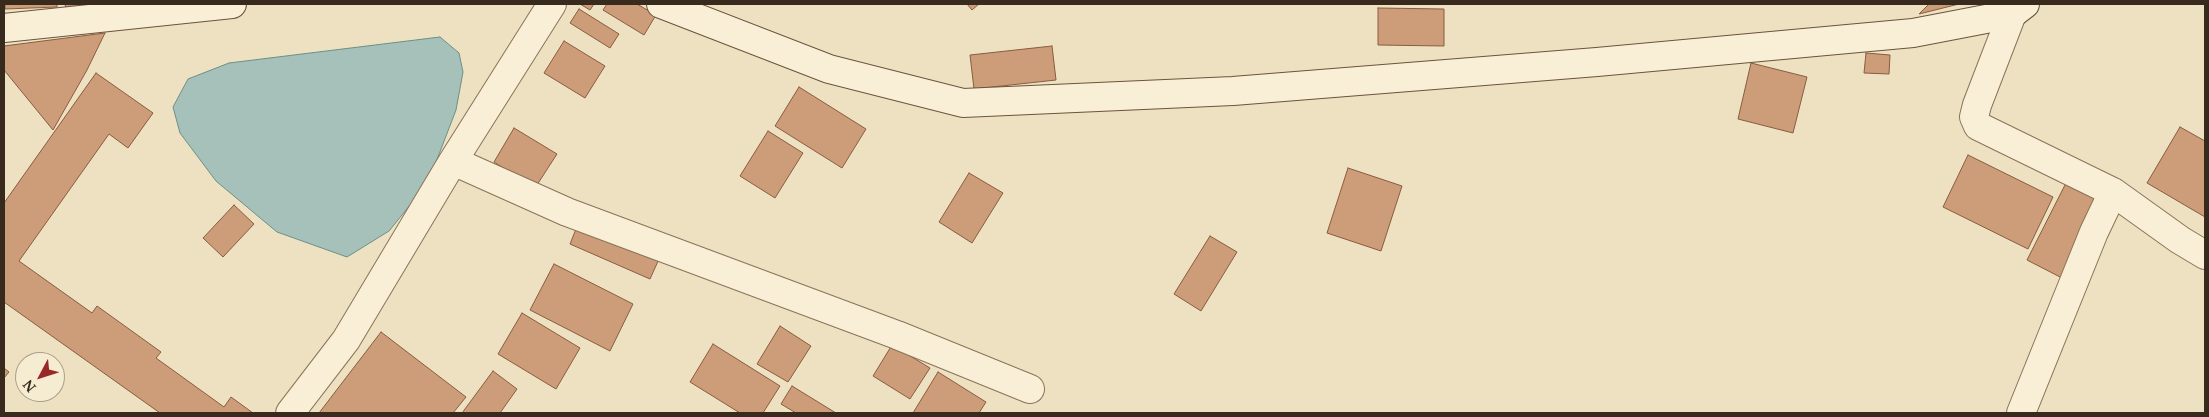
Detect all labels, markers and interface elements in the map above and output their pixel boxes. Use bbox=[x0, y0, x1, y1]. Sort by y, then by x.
north arrow bbox=[15, 352, 65, 402]
text: N bbox=[18, 376, 40, 397]

